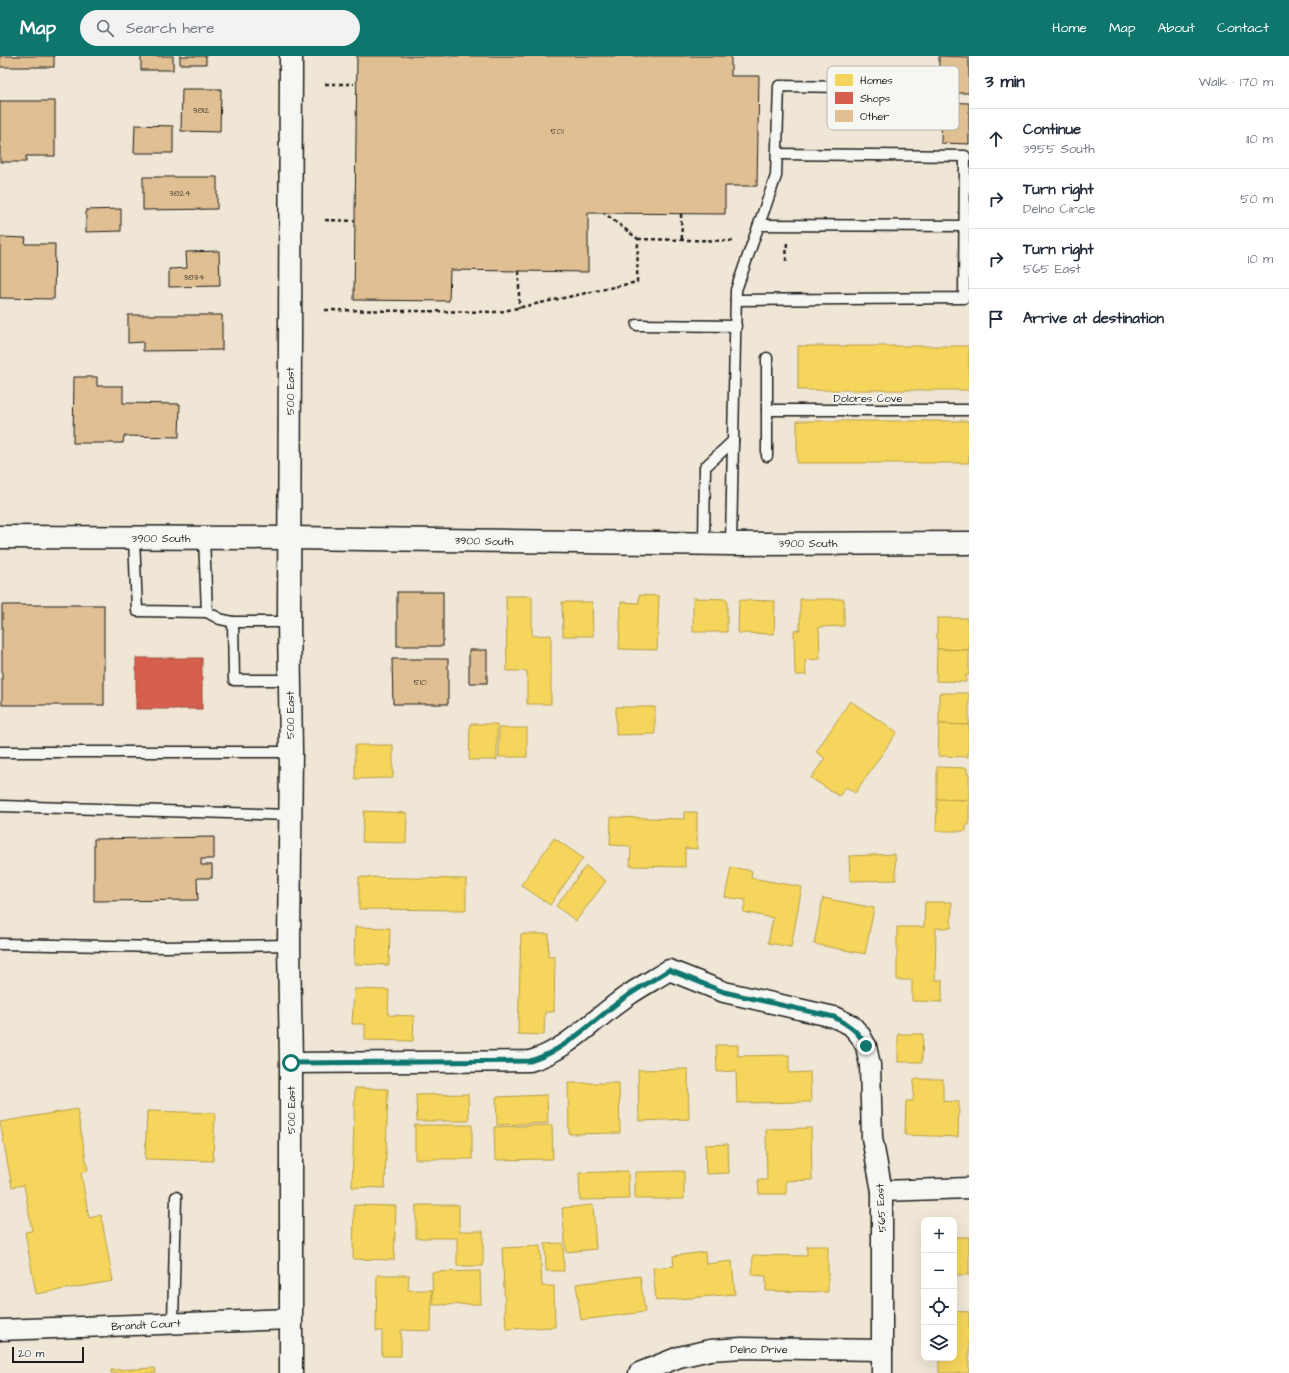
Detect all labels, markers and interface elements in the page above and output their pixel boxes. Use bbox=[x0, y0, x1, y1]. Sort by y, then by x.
search box bbox=[80, 10, 360, 46]
text: Map bbox=[20, 15, 56, 42]
icon: search bbox=[94, 17, 116, 39]
text: Search here bbox=[126, 18, 215, 39]
text: Home bbox=[1052, 18, 1087, 38]
text: Map bbox=[1109, 18, 1135, 38]
text: About bbox=[1157, 18, 1195, 38]
text: Contact bbox=[1217, 18, 1269, 38]
legend bbox=[827, 66, 959, 130]
text: 3 min bbox=[985, 70, 1025, 94]
text: Homes bbox=[860, 73, 893, 88]
text: Walk · 170 m bbox=[1199, 73, 1273, 91]
text: Shops bbox=[860, 91, 891, 106]
house number: 3812 bbox=[193, 104, 210, 117]
text: Other bbox=[860, 109, 889, 124]
text: Continue bbox=[1023, 119, 1081, 140]
house number: 501 bbox=[550, 125, 564, 138]
icon: ahead bbox=[985, 128, 1007, 150]
text: 110 m bbox=[1246, 130, 1273, 148]
text: 3955 South bbox=[1023, 140, 1095, 158]
text: Turn right bbox=[1023, 179, 1094, 200]
house number: 3824 bbox=[169, 187, 191, 200]
icon: right bbox=[985, 188, 1007, 210]
text: 50 m bbox=[1240, 190, 1273, 208]
text: Delno Circle bbox=[1023, 200, 1095, 218]
text: Turn right bbox=[1023, 239, 1094, 260]
icon: right bbox=[985, 248, 1007, 270]
text: 10 m bbox=[1248, 250, 1273, 268]
text: 565 East bbox=[1023, 260, 1081, 278]
house number: 3834 bbox=[183, 271, 205, 284]
icon: arrive bbox=[985, 308, 1007, 330]
text: Arrive at destination bbox=[1023, 308, 1164, 329]
street label: 500 East bbox=[283, 366, 298, 415]
street label: Dolores Cove bbox=[834, 391, 902, 406]
street label: 3900 South bbox=[132, 531, 191, 546]
street label: 3900 South bbox=[454, 533, 514, 549]
street label: 3900 South bbox=[779, 536, 838, 551]
house number: 510 bbox=[413, 676, 427, 689]
street label: 500 East bbox=[283, 690, 298, 739]
route end bbox=[857, 1037, 875, 1055]
route start bbox=[282, 1054, 300, 1072]
street label: 500 East bbox=[284, 1085, 299, 1134]
street label: 565 East bbox=[872, 1183, 890, 1233]
map controls bbox=[921, 1217, 957, 1361]
button: + bbox=[921, 1217, 957, 1253]
button: − bbox=[921, 1253, 957, 1289]
button: locate bbox=[921, 1289, 957, 1325]
street label: Brandt Court bbox=[111, 1316, 182, 1334]
button: layers bbox=[921, 1325, 957, 1361]
street label: Delno Drive bbox=[730, 1342, 788, 1357]
scale bar bbox=[12, 1345, 84, 1364]
text: 20 m bbox=[18, 1346, 44, 1361]

